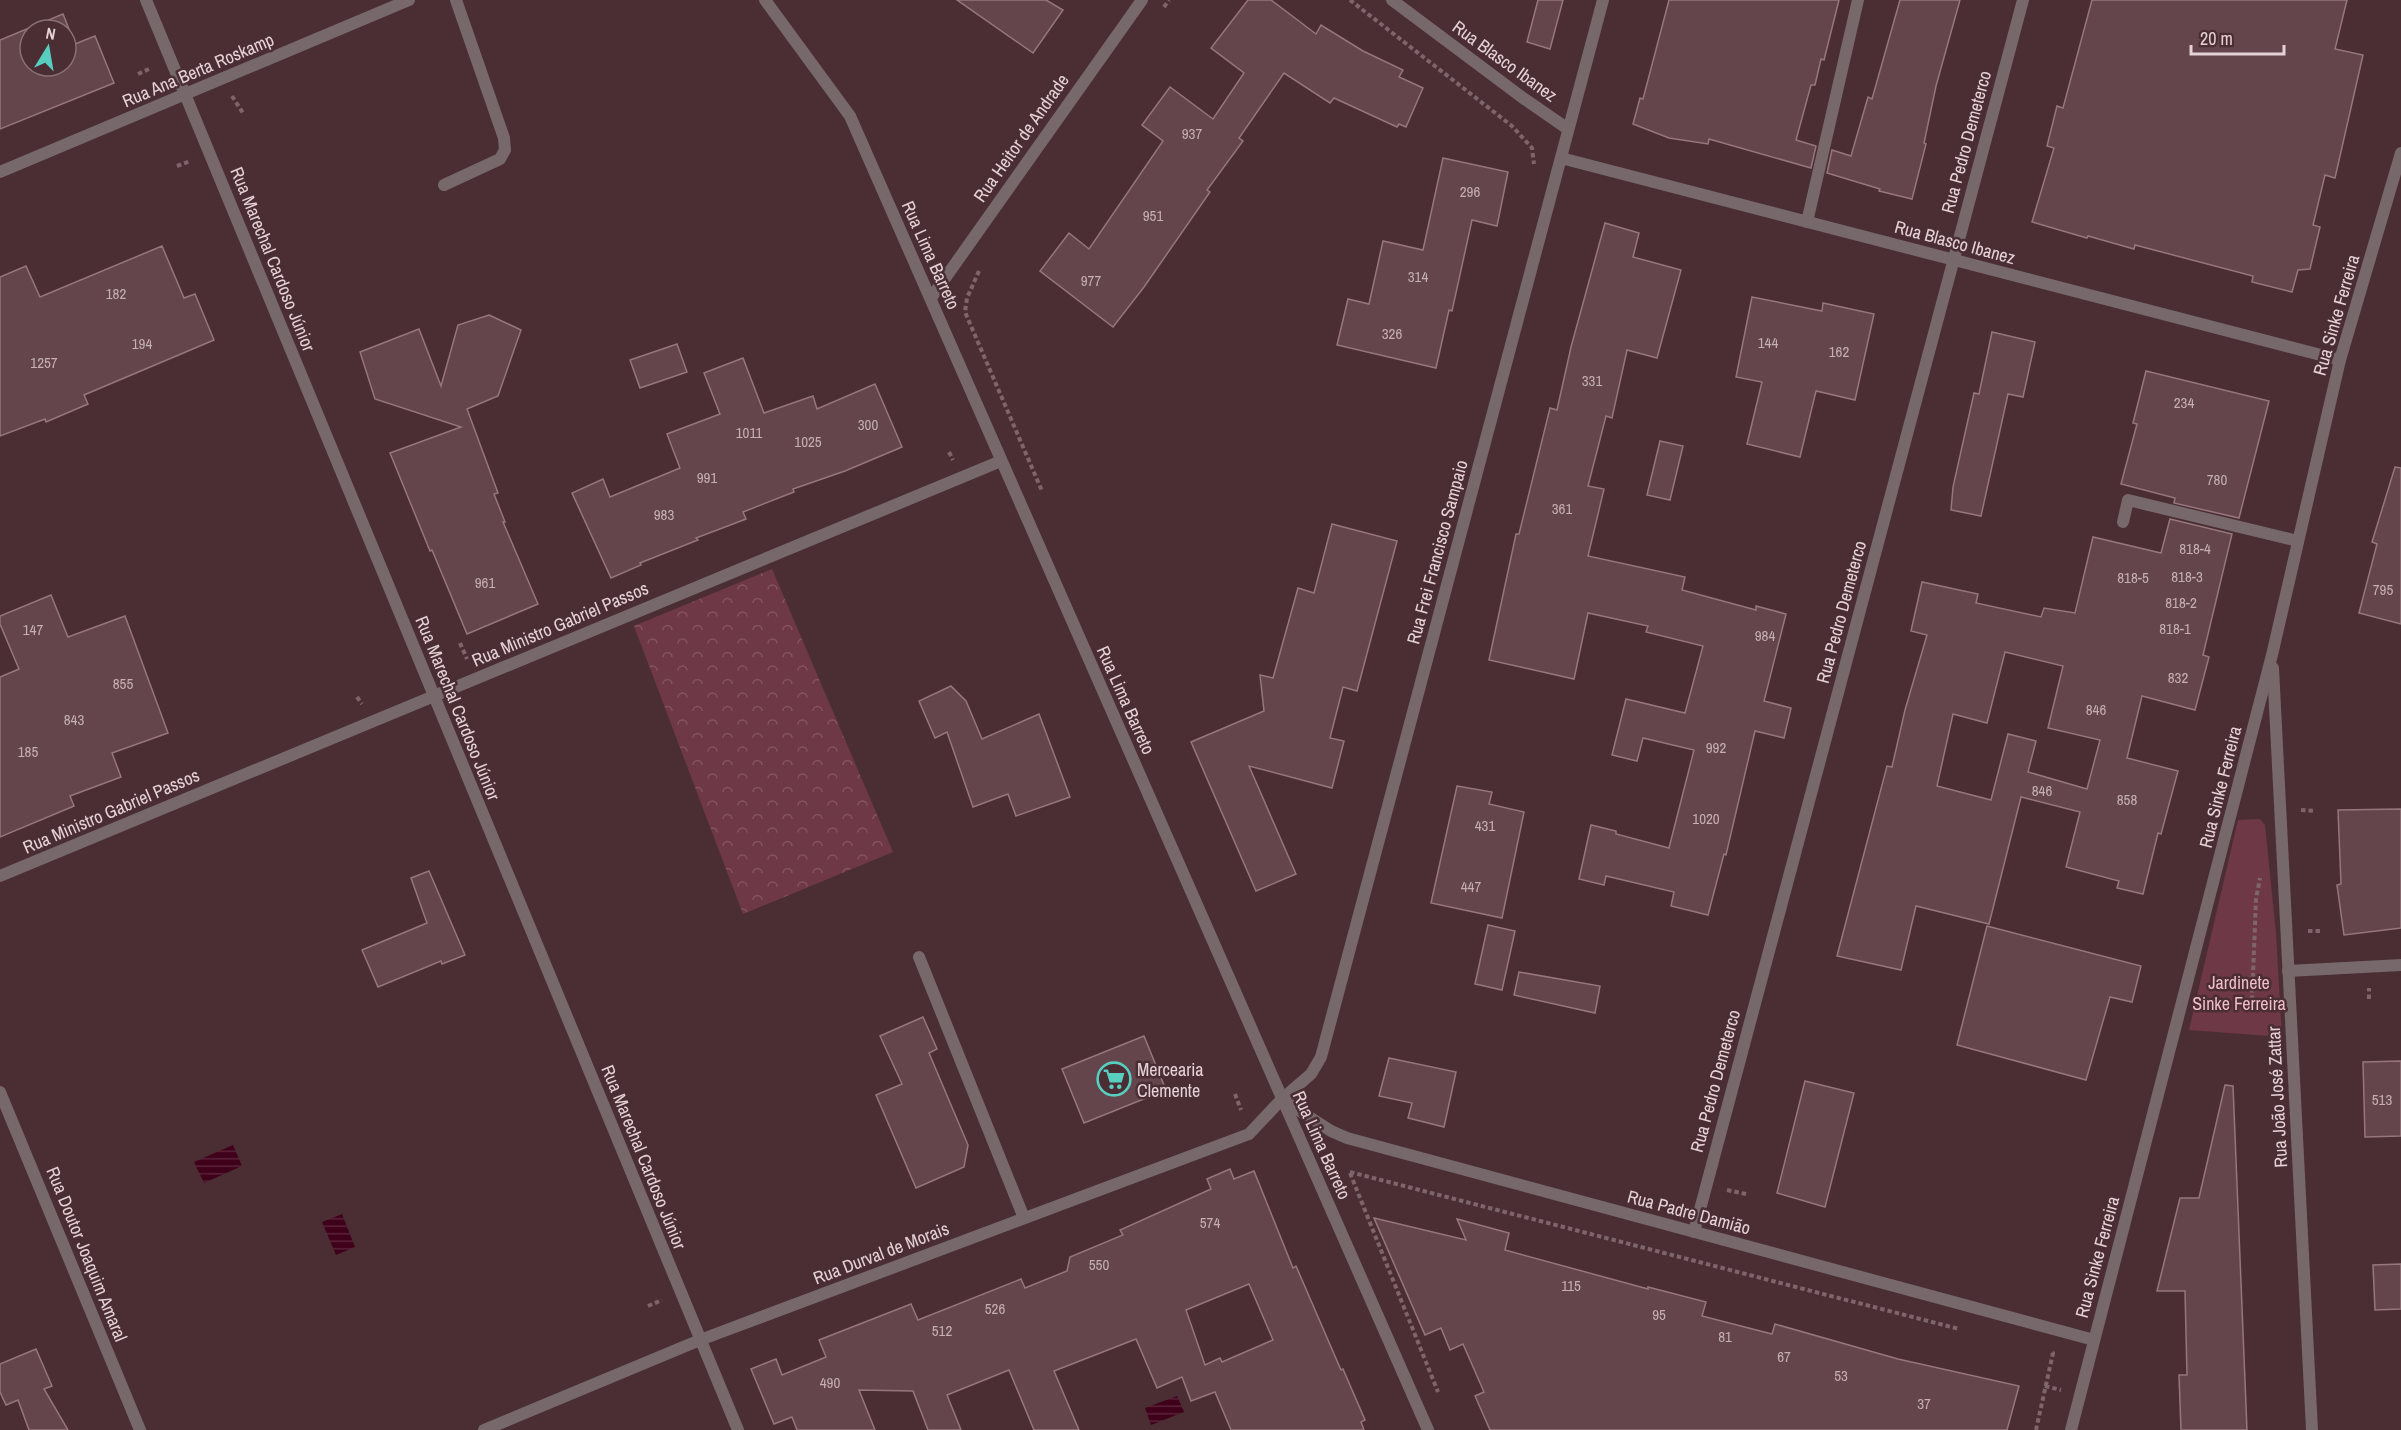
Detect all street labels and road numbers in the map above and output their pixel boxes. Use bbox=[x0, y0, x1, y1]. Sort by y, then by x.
street label: Rua Blasco Ibanez bbox=[1448, 14, 1562, 108]
street label: Rua Ana Berta Roskamp bbox=[118, 27, 278, 113]
street label: Rua Pedro Demeterco bbox=[1935, 68, 1997, 216]
street label: Rua Heitor de Andrade bbox=[967, 69, 1075, 207]
street label: Rua Marechal Cardoso Júnior bbox=[225, 163, 321, 355]
street label: Rua Lima Barreto bbox=[896, 197, 966, 313]
street label: Rua Blasco Ibanez bbox=[1892, 214, 2018, 270]
street label: Rua Sinke Ferreira bbox=[2307, 252, 2365, 378]
street label: Rua Frei Francisco Sampaio bbox=[1400, 457, 1474, 647]
street label: Rua Pedro Demeterco bbox=[1810, 538, 1872, 686]
street label: Rua Ministro Gabriel Passos bbox=[468, 575, 652, 673]
street label: Rua Marechal Cardoso Júnior bbox=[410, 612, 506, 804]
street label: Rua Lima Barreto bbox=[1091, 642, 1161, 758]
street label: Rua Sinke Ferreira bbox=[2193, 723, 2247, 851]
street label: Rua Ministro Gabriel Passos bbox=[19, 762, 203, 860]
street label: Rua Pedro Demeterco bbox=[1684, 1007, 1746, 1155]
street label: Rua João José Zattar bbox=[2261, 1026, 2293, 1168]
street label: Rua Marechal Cardoso Júnior bbox=[596, 1061, 692, 1253]
street label: Rua Lima Barreto bbox=[1287, 1087, 1357, 1203]
street label: Rua Doutor Joaquim Amaral bbox=[41, 1163, 133, 1345]
street label: Rua Padre Damião bbox=[1625, 1184, 1753, 1240]
street label: Rua Sinke Ferreira bbox=[2069, 1193, 2125, 1321]
street label: Rua Durval de Morais bbox=[810, 1216, 952, 1290]

